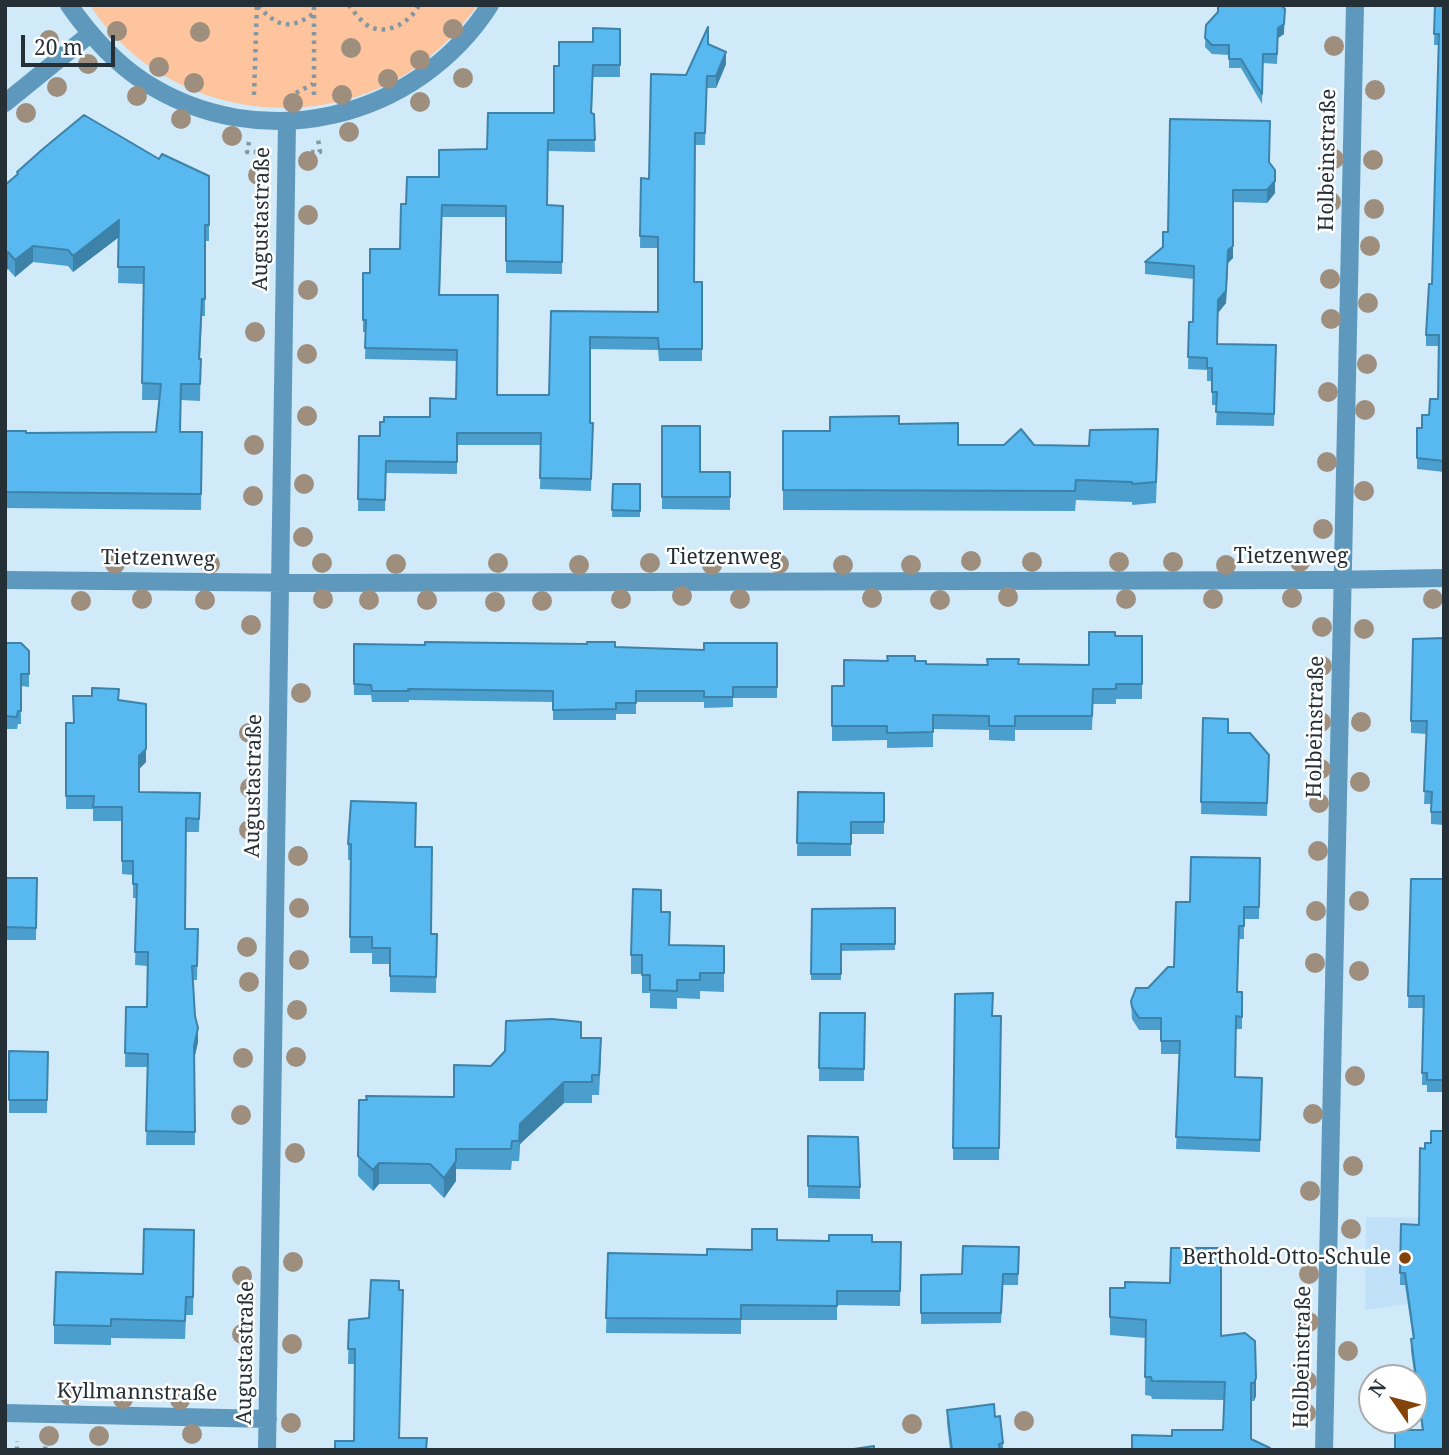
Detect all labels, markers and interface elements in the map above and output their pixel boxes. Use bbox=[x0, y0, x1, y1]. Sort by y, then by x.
scale bar bbox=[24, 21, 119, 65]
text: 20 m bbox=[34, 33, 83, 61]
street label: Holbeinstraße bbox=[1314, 88, 1342, 232]
street label: Augustastraße bbox=[248, 147, 276, 291]
street label: Tietzenweg bbox=[1234, 544, 1348, 570]
street label: Tietzenweg bbox=[101, 545, 215, 573]
street label: Tietzenweg bbox=[667, 545, 781, 571]
street label: Holbeinstraße bbox=[1302, 655, 1330, 799]
street label: Augustastraße bbox=[240, 714, 268, 858]
place label: Berthold-Otto-Schule bbox=[1182, 1245, 1391, 1271]
marker: Berthold-Otto-Schule bbox=[1397, 1250, 1413, 1266]
street label: Augustastraße bbox=[232, 1281, 260, 1425]
street label: Holbeinstraße bbox=[1289, 1285, 1317, 1429]
north arrow bbox=[1358, 1364, 1428, 1434]
text: N bbox=[1362, 1375, 1392, 1402]
street label: Kyllmannstraße bbox=[56, 1379, 218, 1407]

